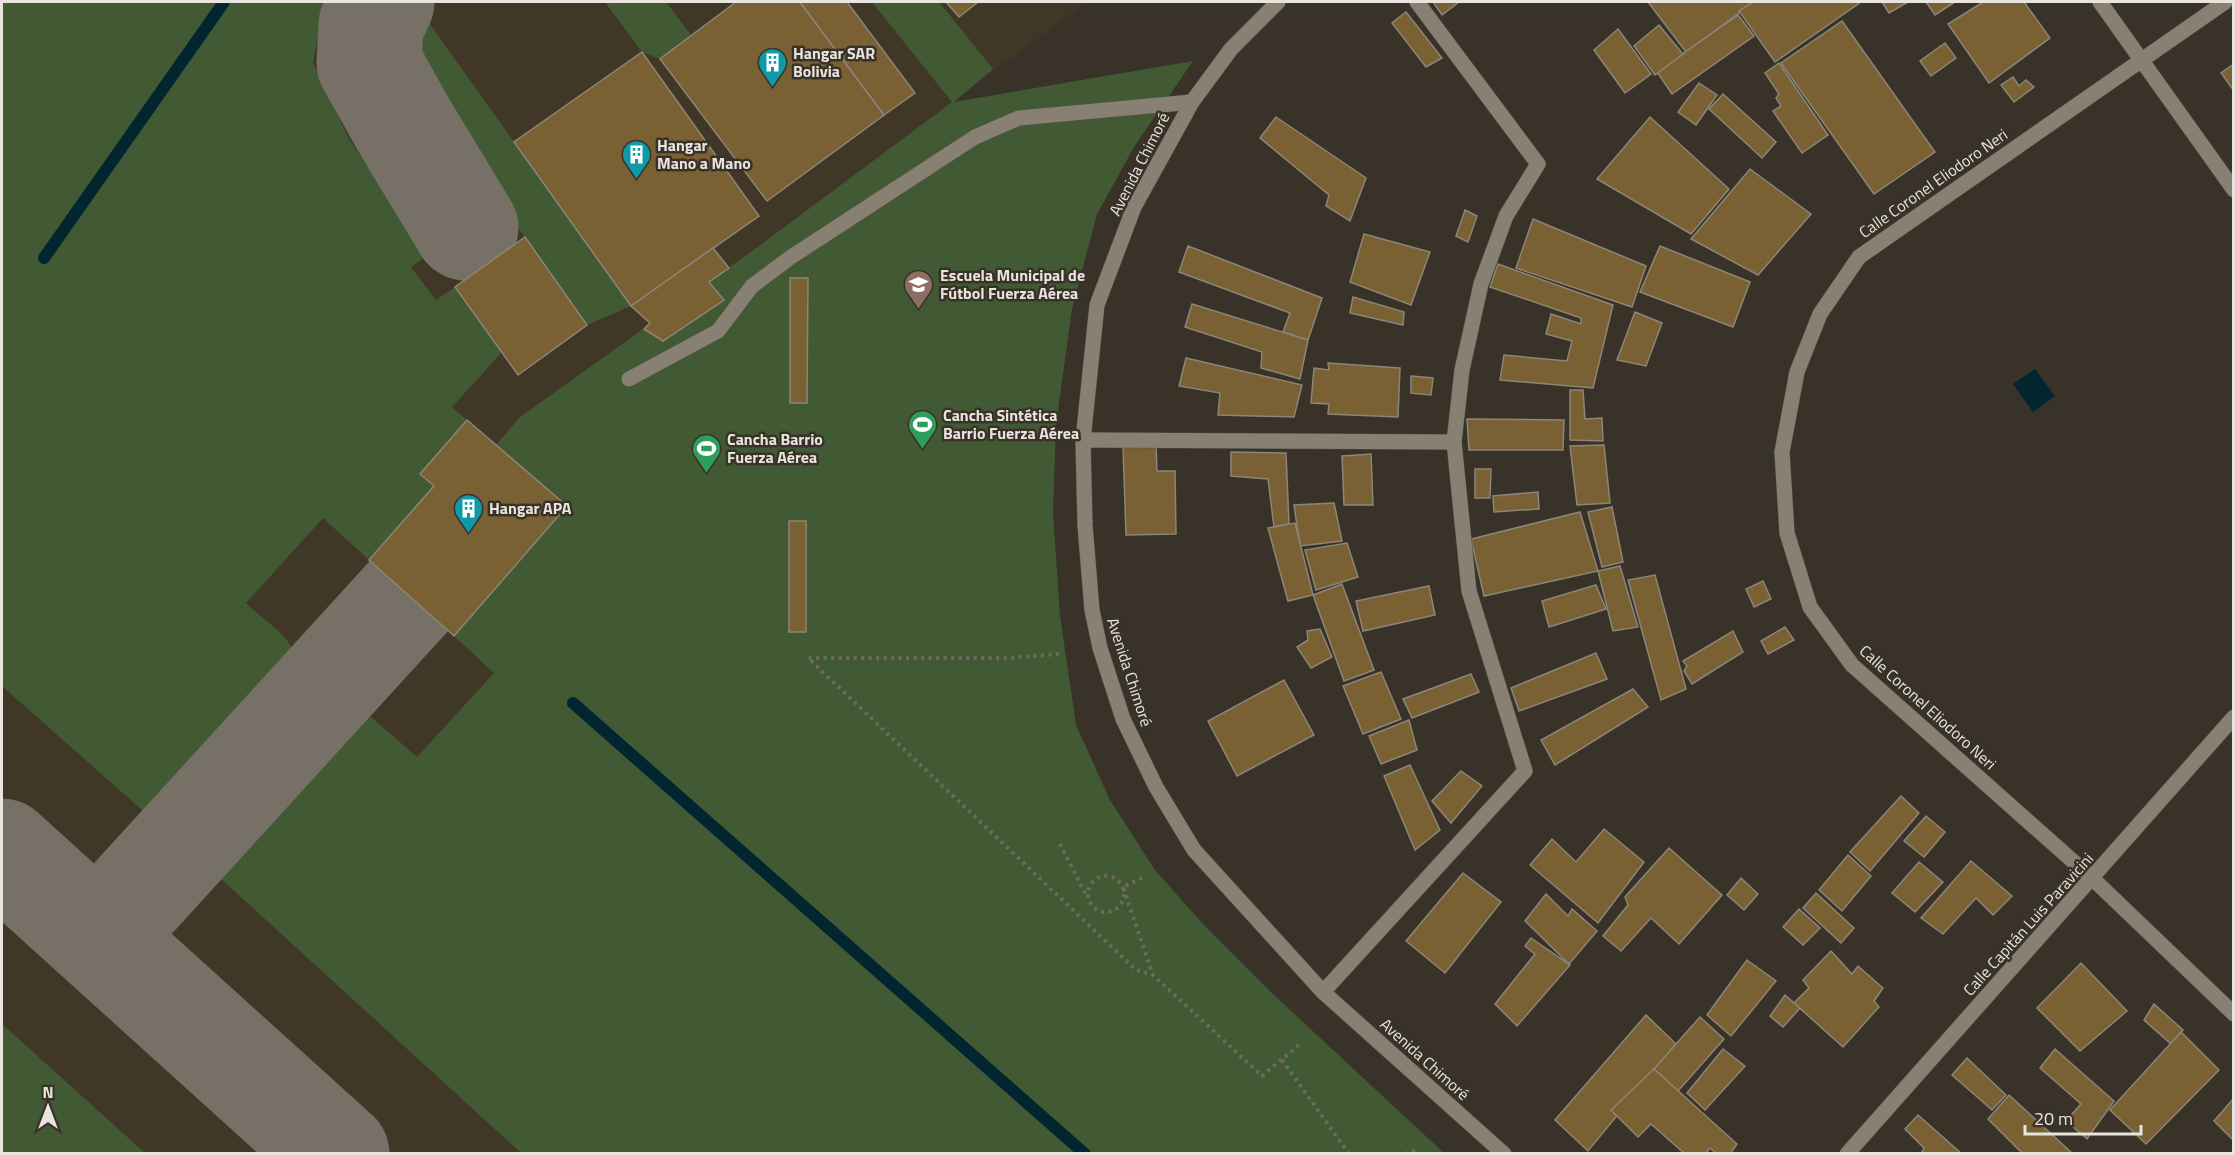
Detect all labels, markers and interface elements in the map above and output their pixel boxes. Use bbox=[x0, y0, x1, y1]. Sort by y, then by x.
place label: Hangar SAR Bolivia bbox=[793, 41, 875, 83]
building icon: Hangar SAR Bolivia bbox=[756, 46, 788, 88]
street label: Avenida Chimoré bbox=[1103, 108, 1175, 220]
street label: Calle Coronel Eliodoro Neri bbox=[1854, 122, 2012, 244]
place label: Hangar Mano a Mano bbox=[657, 133, 751, 175]
building icon: Hangar Mano a Mano bbox=[620, 138, 652, 180]
place label: Escuela Municipal de Fútbol Fuerza Aérea bbox=[940, 263, 1085, 305]
school or university icon: Escuela Municipal de Fútbol Fuerza Aérea bbox=[903, 268, 935, 310]
place label: Cancha Sintética Barrio Fuerza Aérea bbox=[943, 403, 1079, 445]
sports icon: Cancha Sintética Barrio Fuerza Aérea bbox=[906, 408, 938, 450]
place label: Cancha Barrio Fuerza Aérea bbox=[727, 427, 823, 469]
sports icon: Cancha Barrio Fuerza Aérea bbox=[690, 432, 722, 474]
building icon: Hangar APA bbox=[452, 492, 484, 534]
place label: Hangar APA bbox=[489, 496, 572, 520]
street label: Avenida Chimoré bbox=[1101, 615, 1159, 729]
street label: Calle Coronel Eliodoro Neri bbox=[1854, 639, 2002, 775]
street label: Calle Capitán Luis Paravicini bbox=[1957, 847, 2099, 1001]
street label: Avenida Chimoré bbox=[1375, 1012, 1475, 1106]
north arrow bbox=[18, 1077, 78, 1137]
text: N bbox=[42, 1080, 54, 1104]
scale bar bbox=[2025, 1098, 2140, 1136]
text: 20 m bbox=[2034, 1105, 2073, 1132]

